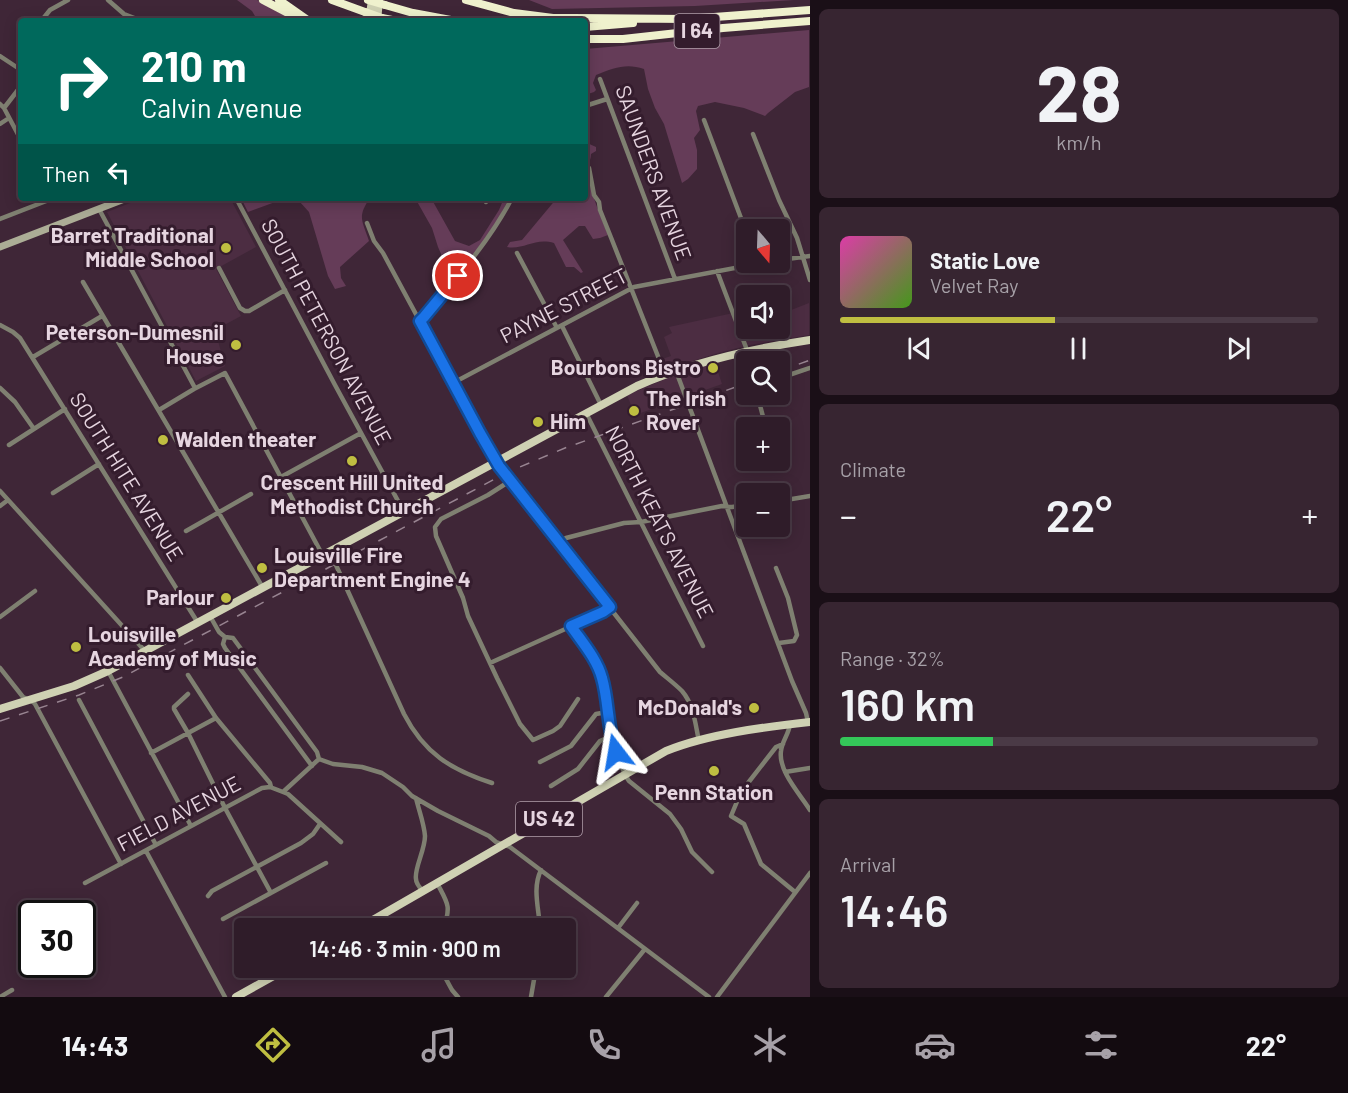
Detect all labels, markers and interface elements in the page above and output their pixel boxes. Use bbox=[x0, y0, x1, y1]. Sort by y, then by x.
road number: I 64 bbox=[674, 14, 720, 48]
text: 210 m bbox=[141, 40, 247, 90]
icon: right bbox=[42, 42, 120, 120]
text: 28 bbox=[1036, 44, 1122, 138]
street label: SAUNDERS AVENUE bbox=[611, 82, 698, 263]
text: Calvin Avenue bbox=[141, 91, 303, 123]
text: km/h bbox=[1056, 130, 1102, 154]
icon: left bbox=[102, 156, 135, 189]
text: Then bbox=[42, 160, 90, 186]
street label: SOUTH PETERSON AVENUE bbox=[257, 214, 398, 449]
north arrow bbox=[736, 219, 790, 273]
map controls bbox=[736, 219, 790, 537]
place label: Barret Traditional Middle School bbox=[51, 222, 214, 271]
marker: Barret Traditional Middle School bbox=[219, 241, 233, 255]
text: Static Love bbox=[930, 247, 1040, 273]
pin bbox=[432, 250, 483, 301]
icon: arrive bbox=[441, 259, 474, 292]
street label: PAYNE STREET bbox=[495, 262, 631, 347]
text: Velvet Ray bbox=[930, 273, 1019, 297]
button: sound bbox=[736, 285, 790, 339]
place label: Peterson-Dumesnil House bbox=[46, 319, 224, 368]
icon: previous bbox=[903, 332, 936, 365]
icon: pause bbox=[1062, 332, 1095, 365]
icon: next bbox=[1222, 332, 1255, 365]
marker: Peterson-Dumesnil House bbox=[229, 338, 243, 352]
button: search bbox=[736, 351, 790, 405]
place label: Bourbons Bistro bbox=[551, 354, 701, 379]
marker: Bourbons Bistro bbox=[706, 361, 720, 375]
place label: The Irish Rover bbox=[646, 385, 726, 434]
street label: SOUTH HITE AVENUE bbox=[65, 387, 189, 565]
marker: The Irish Rover bbox=[627, 404, 641, 418]
place label: Him bbox=[550, 408, 586, 433]
marker: Him bbox=[531, 415, 545, 429]
button: + bbox=[736, 417, 790, 471]
street label: NORTH KEATS AVENUE bbox=[601, 421, 720, 622]
place label: Walden theater bbox=[175, 426, 316, 451]
marker: Walden theater bbox=[156, 433, 170, 447]
marker: Crescent Hill United Methodist Church bbox=[345, 454, 359, 468]
text: Climate bbox=[840, 457, 906, 481]
place label: Crescent Hill United Methodist Church bbox=[261, 469, 443, 518]
button: − bbox=[736, 483, 790, 537]
text: 22° bbox=[1046, 487, 1112, 541]
text: − bbox=[840, 495, 857, 535]
text: + bbox=[1301, 495, 1318, 535]
place label: Louisville Fire Department Engine 4 bbox=[274, 542, 471, 591]
marker: Louisville Fire Department Engine 4 bbox=[255, 561, 269, 575]
place label: Parlour bbox=[146, 584, 214, 609]
marker: Parlour bbox=[219, 591, 233, 605]
place label: Louisville Academy of Music bbox=[88, 621, 257, 670]
marker: Louisville Academy of Music bbox=[69, 640, 83, 654]
text: Range · 32% bbox=[840, 646, 945, 670]
text: 160 km bbox=[840, 676, 975, 730]
place label: McDonald's bbox=[638, 694, 742, 719]
marker: McDonald's bbox=[747, 701, 761, 715]
position arrow bbox=[584, 720, 648, 784]
marker: Penn Station bbox=[707, 764, 721, 778]
street label: FIELD AVENUE bbox=[112, 770, 244, 856]
place label: Penn Station bbox=[655, 779, 773, 804]
road number: US 42 bbox=[516, 802, 582, 836]
text: Arrival bbox=[840, 852, 896, 876]
text: 14:46 bbox=[840, 882, 948, 936]
speed limit sign: 30 bbox=[18, 900, 96, 978]
text: 14:46 · 3 min · 900 m bbox=[309, 935, 501, 961]
icon: directions bbox=[252, 1024, 294, 1066]
icon: music bbox=[418, 1024, 460, 1066]
icon: phone bbox=[583, 1024, 625, 1066]
icon: climate bbox=[749, 1024, 791, 1066]
icon: car bbox=[914, 1024, 956, 1066]
icon: filters bbox=[1080, 1024, 1122, 1066]
text: 14:43 bbox=[62, 1029, 128, 1061]
text: 22° bbox=[1246, 1029, 1286, 1061]

